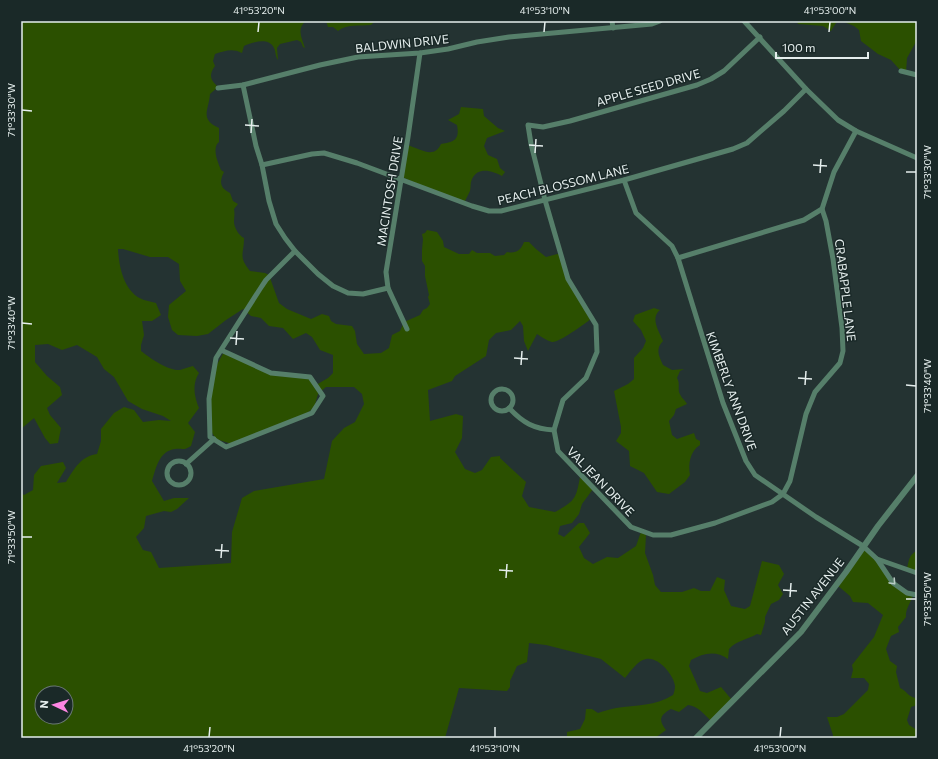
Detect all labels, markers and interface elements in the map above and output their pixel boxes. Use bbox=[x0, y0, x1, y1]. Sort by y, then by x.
text: 41°53'20"N bbox=[233, 4, 285, 16]
text: 41°53'10"N bbox=[520, 4, 570, 16]
text: 41°53'00"N bbox=[804, 4, 856, 16]
street label: BALDWIN DRIVE bbox=[355, 31, 449, 55]
scale bar bbox=[776, 34, 868, 60]
text: 100 m bbox=[782, 40, 816, 54]
street label: APPLE SEED DRIVE bbox=[594, 65, 702, 109]
text: 71°33'30"W bbox=[5, 83, 17, 137]
street label: MACINTOSH DRIVE bbox=[373, 135, 405, 247]
text: 71°33'30"W bbox=[921, 145, 933, 199]
street label: PEACH BLOSSOM LANE bbox=[496, 161, 630, 207]
street label: CRABAPPLE LANE bbox=[833, 238, 859, 342]
text: 71°33'40"W bbox=[5, 296, 17, 350]
street label: KIMBERLY ANN DRIVE bbox=[704, 330, 760, 452]
text: 71°33'40"W bbox=[921, 359, 933, 413]
street label: VAL JEAN DRIVE bbox=[564, 444, 638, 519]
text: 71°33'50"W bbox=[5, 510, 17, 564]
street label: AUSTIN AVENUE bbox=[778, 555, 846, 637]
text: 71°33'50"W bbox=[921, 572, 933, 626]
one-way arrow bbox=[889, 577, 896, 584]
north arrow bbox=[34, 685, 74, 725]
text: N bbox=[37, 700, 50, 709]
text: 41°53'20"N bbox=[183, 742, 235, 754]
text: 41°53'10"N bbox=[470, 742, 520, 754]
text: 41°53'00"N bbox=[754, 742, 806, 754]

